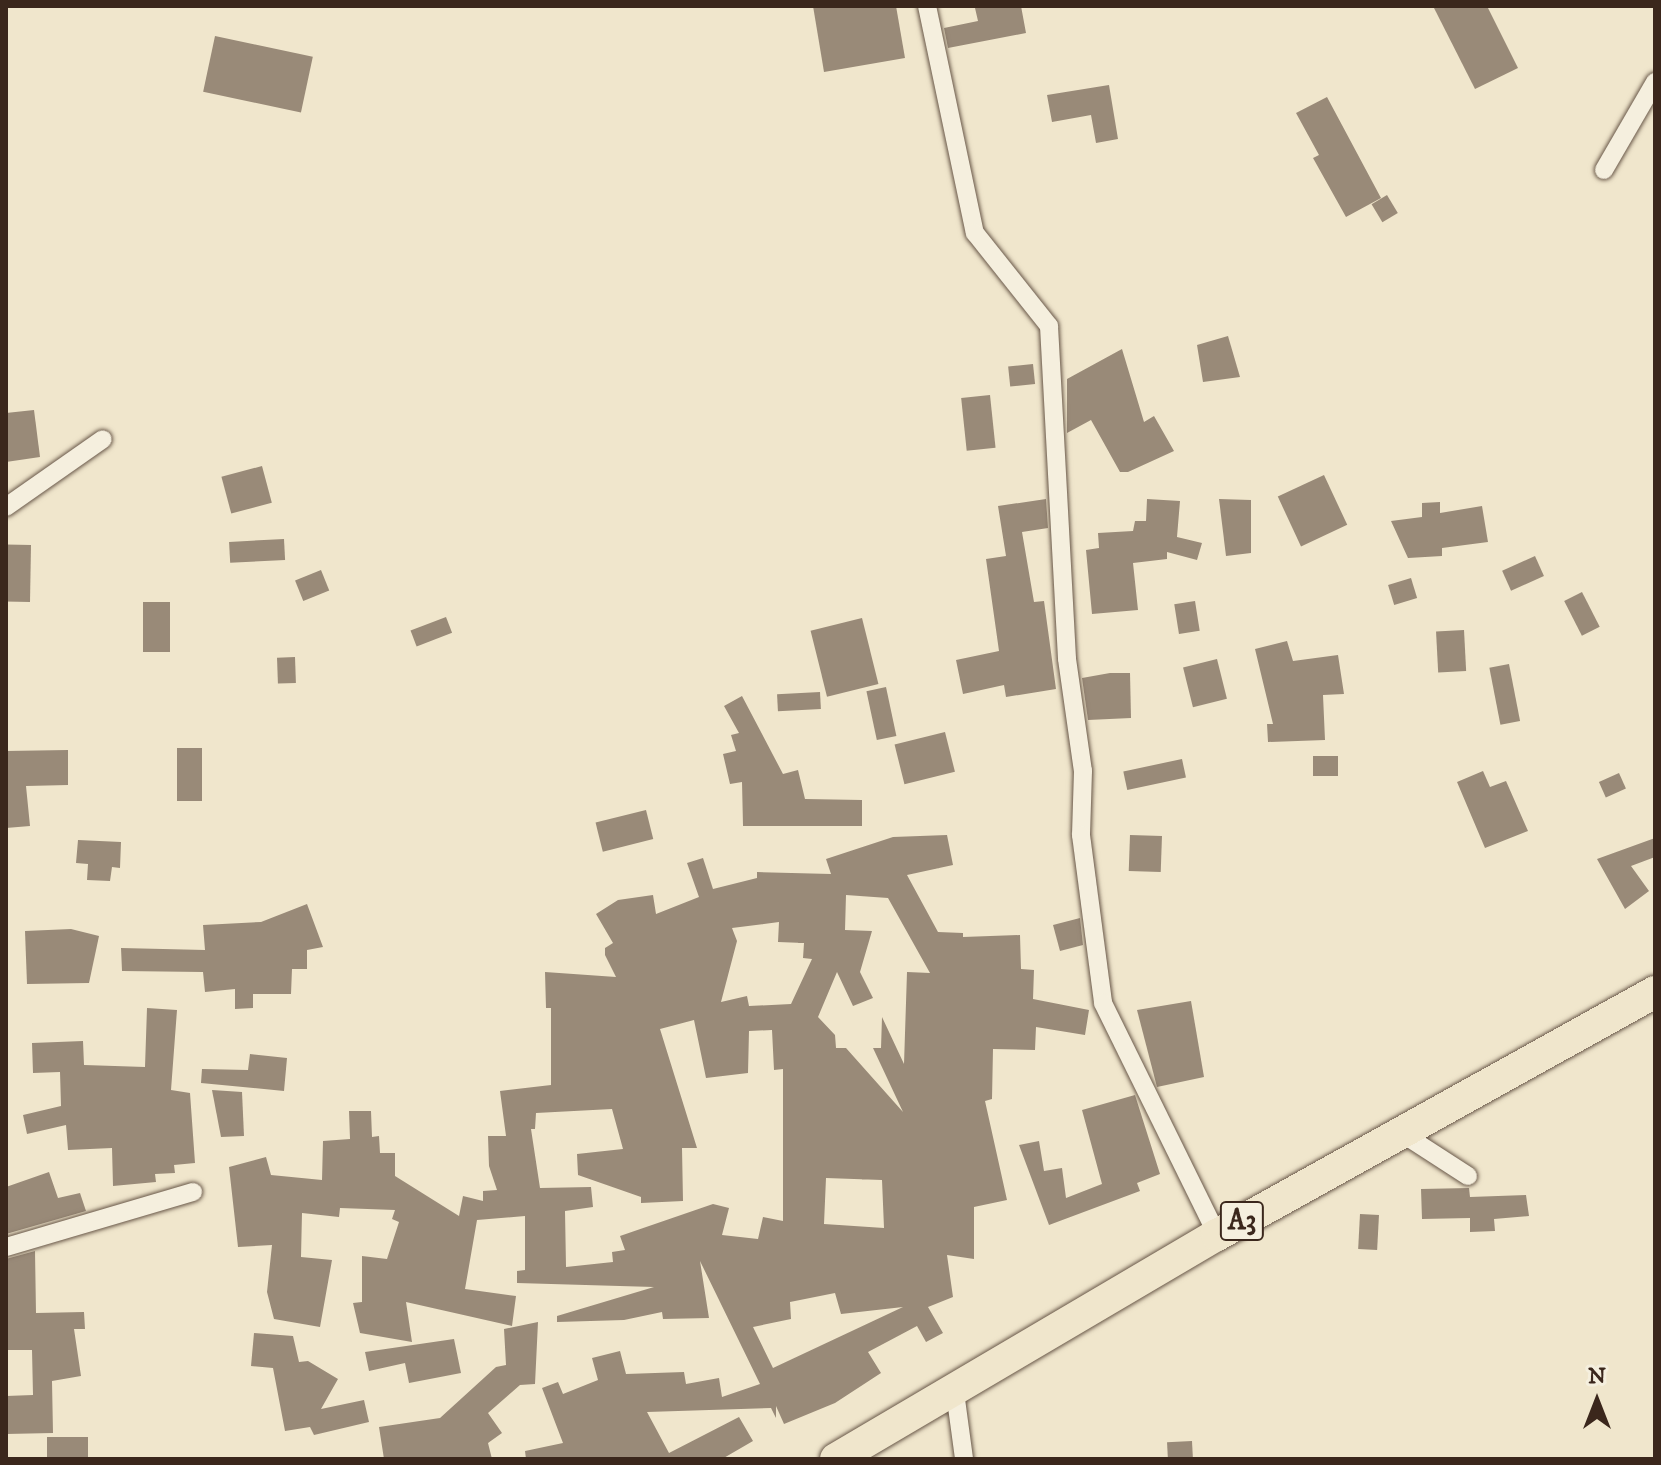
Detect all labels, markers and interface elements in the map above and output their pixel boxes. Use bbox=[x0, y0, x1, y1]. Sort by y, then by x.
road number: A3 bbox=[1218, 1197, 1266, 1245]
north arrow bbox=[1557, 1361, 1637, 1441]
text: N bbox=[1588, 1363, 1606, 1390]

